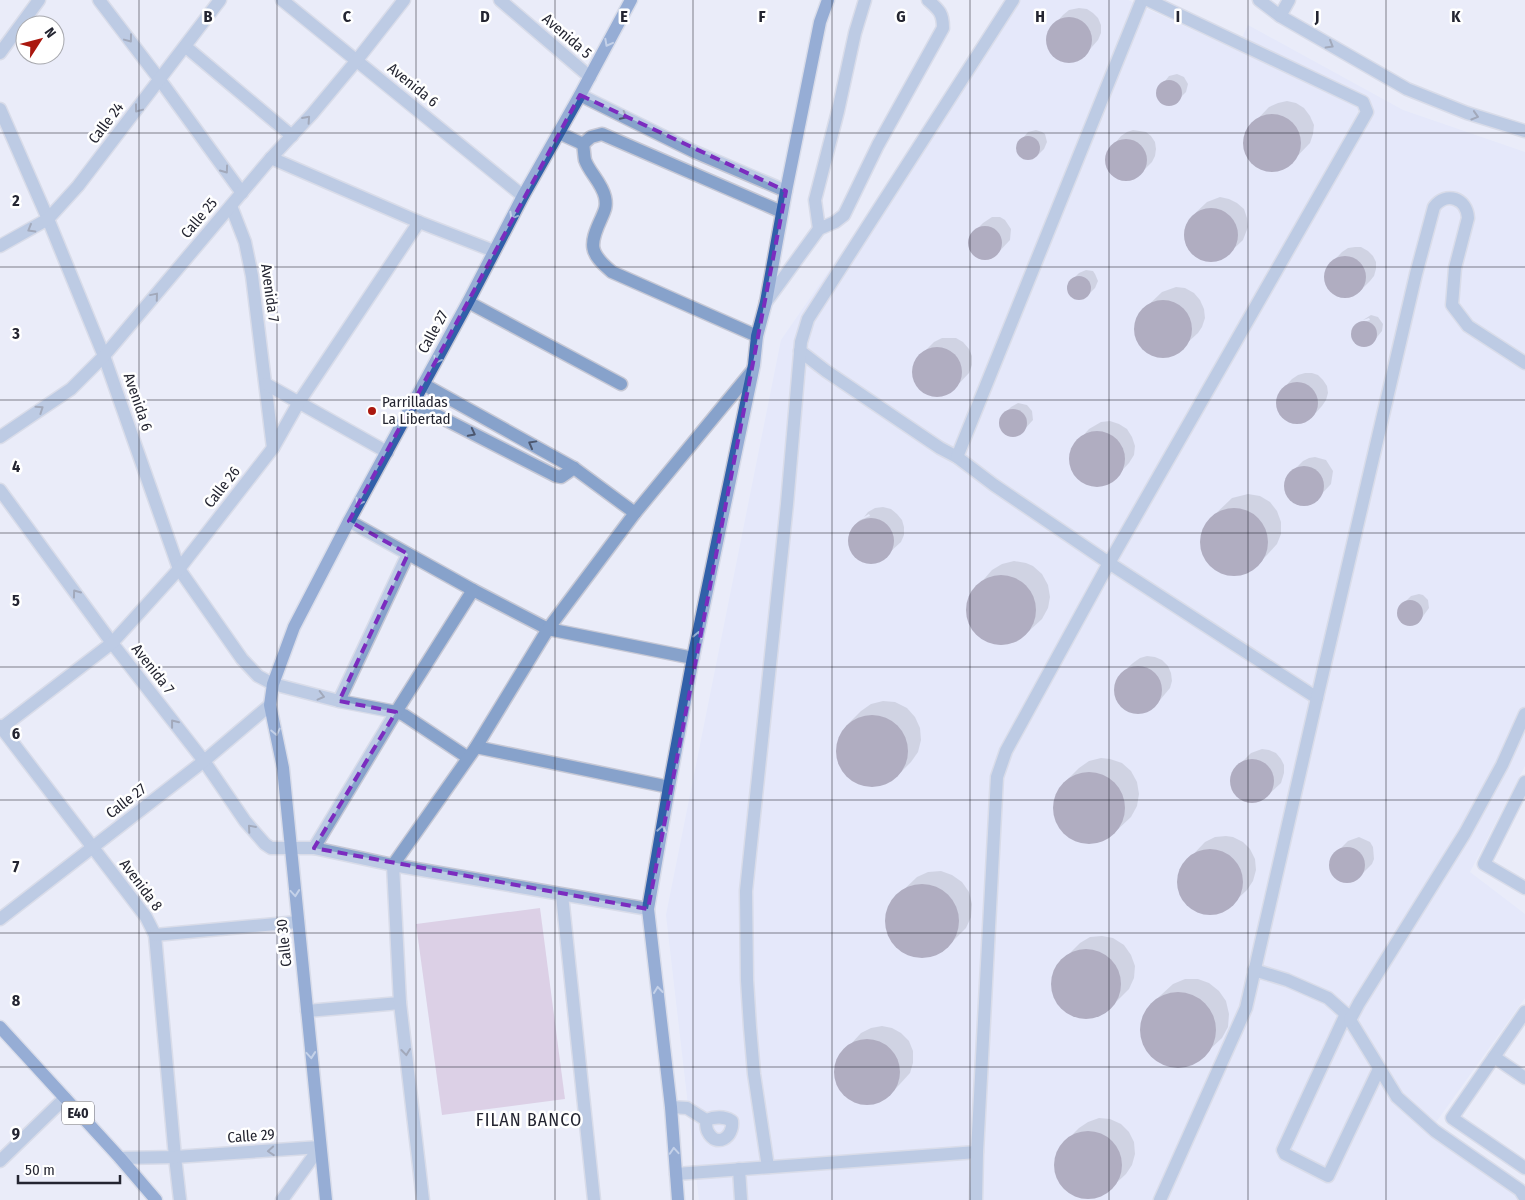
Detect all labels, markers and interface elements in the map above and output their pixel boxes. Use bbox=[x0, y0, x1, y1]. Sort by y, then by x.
text: B bbox=[204, 7, 213, 26]
text: C bbox=[343, 7, 352, 26]
text: D bbox=[480, 7, 490, 26]
text: E bbox=[620, 7, 628, 26]
text: F bbox=[758, 7, 766, 26]
text: G bbox=[896, 7, 906, 26]
text: H bbox=[1035, 7, 1045, 26]
text: I bbox=[1176, 7, 1180, 26]
text: J bbox=[1314, 7, 1319, 26]
text: K bbox=[1451, 7, 1461, 26]
street label: Avenida 5 bbox=[539, 10, 595, 62]
north arrow bbox=[15, 15, 65, 65]
text: N bbox=[41, 24, 59, 41]
one-way arrow bbox=[123, 33, 132, 43]
one-way arrow bbox=[604, 38, 614, 47]
one-way arrow bbox=[1324, 38, 1333, 48]
street label: Avenida 6 bbox=[384, 59, 442, 111]
street label: Calle 24 bbox=[85, 99, 127, 147]
one-way arrow bbox=[135, 103, 144, 112]
one-way arrow bbox=[619, 110, 628, 121]
one-way arrow bbox=[1471, 110, 1479, 120]
one-way arrow bbox=[301, 116, 310, 125]
one-way arrow bbox=[219, 164, 228, 174]
text: 2 bbox=[11, 191, 20, 210]
street label: Calle 25 bbox=[177, 194, 221, 242]
one-way arrow bbox=[509, 211, 519, 220]
one-way arrow bbox=[27, 222, 36, 232]
street label: Avenida 7 bbox=[257, 263, 283, 323]
one-way arrow bbox=[149, 292, 158, 301]
street label: Calle 27 bbox=[414, 307, 452, 357]
text: 3 bbox=[11, 324, 20, 343]
one-way arrow bbox=[433, 354, 443, 363]
street label: Avenida 6 bbox=[120, 371, 156, 433]
place label: Parrilladas La Libertad bbox=[382, 393, 451, 428]
marker: Parrilladas La Libertad bbox=[366, 405, 378, 417]
one-way arrow bbox=[34, 406, 44, 415]
one-way arrow bbox=[467, 427, 476, 437]
one-way arrow bbox=[528, 440, 537, 450]
text: 4 bbox=[12, 457, 20, 476]
street label: Calle 26 bbox=[200, 463, 244, 511]
one-way arrow bbox=[355, 497, 365, 506]
one-way arrow bbox=[73, 590, 81, 599]
text: 5 bbox=[12, 591, 20, 610]
one-way arrow bbox=[692, 630, 703, 639]
street label: Avenida 7 bbox=[128, 640, 178, 698]
one-way arrow bbox=[316, 691, 324, 701]
one-way arrow bbox=[171, 719, 180, 729]
text: 6 bbox=[12, 724, 20, 743]
one-way arrow bbox=[270, 728, 280, 737]
street label: Calle 27 bbox=[102, 780, 150, 822]
one-way arrow bbox=[248, 824, 257, 833]
one-way arrow bbox=[656, 825, 666, 833]
street label: Avenida 8 bbox=[116, 856, 166, 914]
text: 7 bbox=[13, 857, 20, 876]
one-way arrow bbox=[290, 890, 301, 898]
street label: Calle 30 bbox=[273, 918, 295, 968]
one-way arrow bbox=[653, 986, 664, 994]
text: 8 bbox=[12, 991, 21, 1010]
one-way arrow bbox=[400, 1048, 411, 1056]
one-way arrow bbox=[305, 1051, 316, 1059]
road number: E40 bbox=[62, 1102, 94, 1124]
district label: FILAN BANCO bbox=[476, 1109, 582, 1131]
text: 9 bbox=[12, 1124, 20, 1143]
street label: Calle 29 bbox=[227, 1125, 275, 1147]
one-way arrow bbox=[267, 1145, 275, 1156]
one-way arrow bbox=[669, 1147, 680, 1155]
scale bar bbox=[18, 1152, 120, 1184]
text: 50 m bbox=[25, 1161, 55, 1179]

